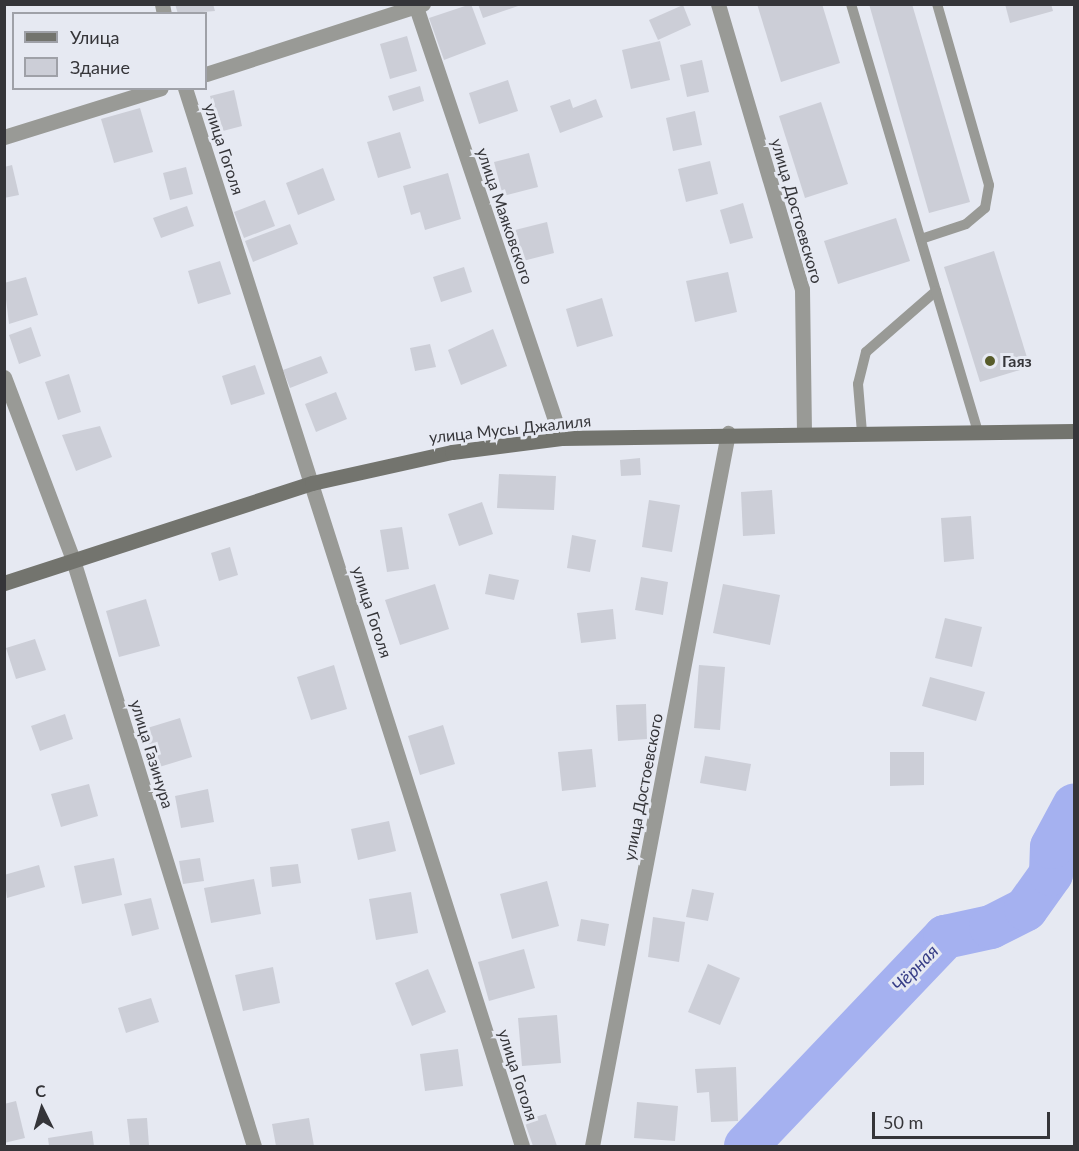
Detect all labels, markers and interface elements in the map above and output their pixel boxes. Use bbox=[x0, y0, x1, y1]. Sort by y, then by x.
legend bbox=[12, 12, 207, 90]
text: Улица bbox=[70, 26, 120, 48]
text: Здание bbox=[70, 56, 130, 78]
street label: улица Гоголя bbox=[200, 101, 248, 197]
street label: улица Достоевского bbox=[767, 136, 827, 286]
street label: улица Маяковского bbox=[473, 145, 537, 287]
place label: Гаяз bbox=[1002, 351, 1032, 371]
marker: Гаяз bbox=[983, 354, 997, 368]
street label: улица Мусы Джалиля bbox=[428, 411, 592, 447]
street label: улица Гоголя bbox=[348, 564, 396, 660]
street label: улица Газинура bbox=[126, 697, 178, 811]
street label: улица Достоевского bbox=[619, 712, 667, 862]
water label: Чёрная bbox=[888, 940, 942, 996]
street label: улица Гоголя bbox=[494, 1027, 542, 1123]
north arrow bbox=[12, 1079, 72, 1139]
text: С bbox=[34, 1081, 46, 1100]
scale bar bbox=[875, 1100, 1054, 1138]
text: 50 m bbox=[883, 1111, 923, 1133]

